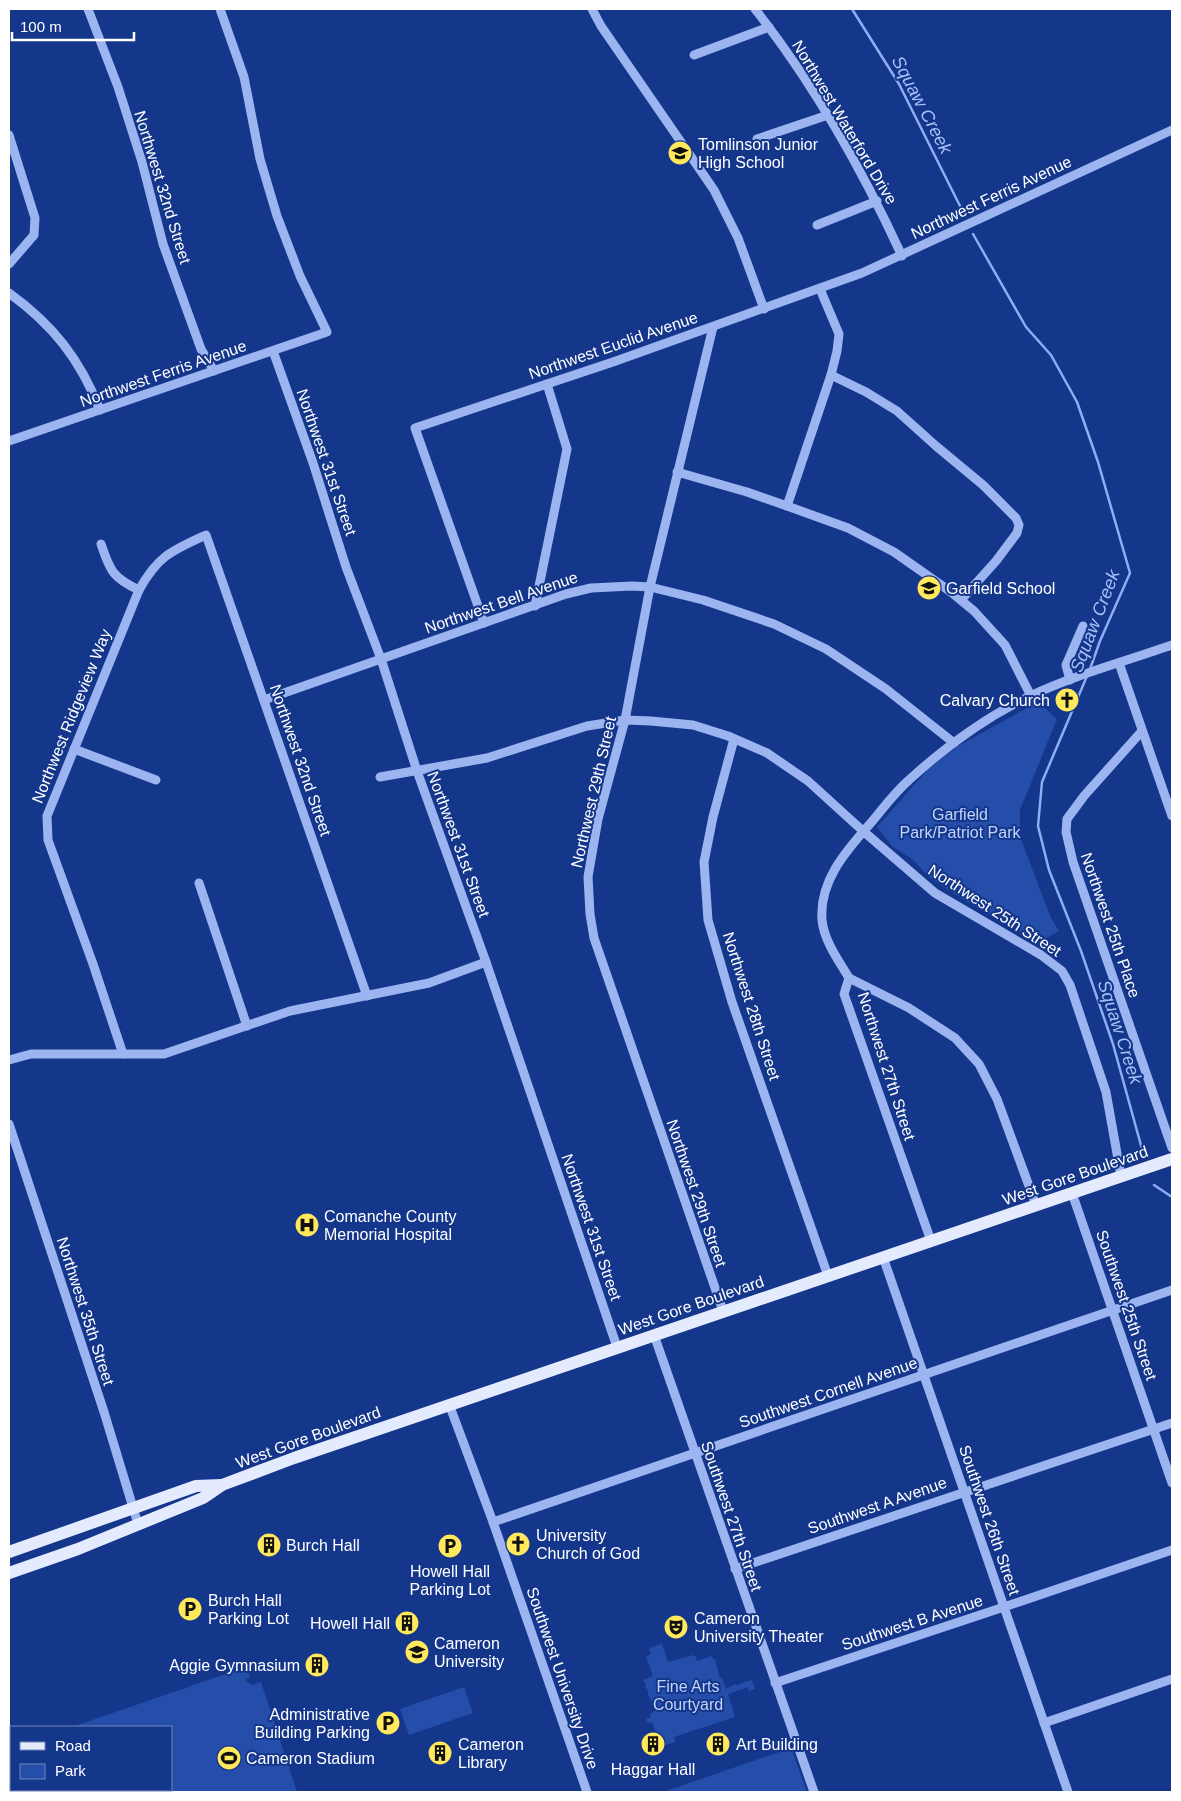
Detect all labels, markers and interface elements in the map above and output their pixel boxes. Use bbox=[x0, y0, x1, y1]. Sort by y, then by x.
scale bar bbox=[12, 10, 135, 42]
text: 100 m bbox=[20, 18, 62, 35]
street label: Northwest Waterford Drive bbox=[789, 37, 900, 207]
water label: Squaw Creek bbox=[888, 53, 957, 158]
street label: Northwest 32nd Street bbox=[131, 109, 194, 266]
place label: Tomlinson Junior High School bbox=[698, 136, 819, 171]
school or university icon: Tomlinson Junior High School bbox=[667, 140, 693, 166]
street label: Northwest Ferris Avenue bbox=[908, 153, 1074, 242]
street label: Northwest Euclid Avenue bbox=[526, 308, 700, 382]
street label: Northwest Ferris Avenue bbox=[78, 337, 249, 410]
street label: Northwest 31st Street bbox=[293, 387, 360, 538]
water label: Squaw Creek bbox=[1066, 566, 1124, 675]
street label: Northwest Bell Avenue bbox=[422, 568, 580, 637]
school or university icon: Garfield School bbox=[916, 575, 942, 601]
place label: Garfield School bbox=[946, 580, 1055, 597]
street label: Northwest Ridgeview Way bbox=[29, 627, 114, 806]
street label: Northwest 32nd Street bbox=[267, 682, 335, 839]
church icon: Calvary Church bbox=[1054, 687, 1080, 713]
place label: Calvary Church bbox=[940, 692, 1050, 709]
street label: Northwest 29th Street bbox=[568, 714, 619, 869]
street label: Northwest 31st Street bbox=[424, 769, 493, 920]
park label: Garfield Park/Patriot Park bbox=[900, 806, 1021, 841]
street label: Northwest 25th Place bbox=[1078, 850, 1143, 1000]
street label: Northwest 25th Street bbox=[925, 861, 1065, 960]
street label: Northwest 28th Street bbox=[720, 930, 784, 1083]
water label: Squaw Creek bbox=[1094, 978, 1147, 1087]
street label: Northwest 27th Street bbox=[855, 990, 919, 1143]
street label: Northwest 29th Street bbox=[663, 1117, 730, 1270]
street label: West Gore Boulevard bbox=[1000, 1143, 1150, 1208]
street label: Northwest 31st Street bbox=[558, 1152, 625, 1303]
place label: Comanche County Memorial Hospital bbox=[324, 1208, 457, 1243]
hospital icon: Comanche County Memorial Hospital bbox=[294, 1212, 320, 1238]
street label: Southwest 25th Street bbox=[1093, 1228, 1160, 1383]
street label: Northwest 35th Street bbox=[54, 1235, 118, 1388]
street label: West Gore Boulevard bbox=[616, 1273, 766, 1338]
street label: Southwest Cornell Avenue bbox=[737, 1354, 920, 1431]
street label: West Gore Boulevard bbox=[234, 1403, 383, 1472]
street label: Southwest 27th Street bbox=[698, 1439, 765, 1594]
street label: Southwest 26th Street bbox=[956, 1443, 1023, 1598]
street label: Southwest A Avenue bbox=[806, 1474, 949, 1537]
place label: University Church of God bbox=[536, 1527, 640, 1562]
church icon: University Church of God bbox=[505, 1531, 531, 1557]
building icon: Burch Hall bbox=[256, 1532, 282, 1558]
parking icon: Howell Hall Parking Lot bbox=[437, 1533, 463, 1559]
place label: Burch Hall bbox=[286, 1537, 360, 1554]
place label: Howell Hall Parking Lot bbox=[410, 1563, 491, 1598]
street label: Southwest University Drive bbox=[523, 1585, 602, 1771]
place label: Burch Hall Parking Lot bbox=[208, 1592, 289, 1627]
street label: Southwest B Avenue bbox=[839, 1592, 985, 1653]
parking icon: Burch Hall Parking Lot bbox=[177, 1596, 203, 1622]
building icon: Howell Hall bbox=[394, 1610, 420, 1636]
place label: Cameron University Theater bbox=[694, 1610, 824, 1645]
theatre icon: Cameron University Theater bbox=[663, 1614, 689, 1640]
place label: Howell Hall bbox=[310, 1615, 390, 1632]
place label: Cameron University bbox=[434, 1635, 504, 1670]
school or university icon: Cameron University bbox=[404, 1639, 430, 1665]
building icon: Aggie Gymnasium bbox=[304, 1652, 330, 1678]
place label: Aggie Gymnasium bbox=[169, 1657, 300, 1674]
park label: Fine Arts Courtyard bbox=[653, 1678, 723, 1713]
place label: Administrative Building Parking bbox=[254, 1706, 370, 1741]
parking icon: Administrative Building Parking bbox=[375, 1710, 401, 1736]
legend bbox=[10, 1726, 172, 1791]
building icon: Haggar Hall bbox=[640, 1731, 666, 1757]
building icon: Art Building bbox=[705, 1731, 731, 1757]
place label: Cameron Library bbox=[458, 1736, 524, 1771]
place label: Art Building bbox=[736, 1736, 818, 1753]
text: Road bbox=[55, 1737, 91, 1754]
building icon: Cameron Library bbox=[427, 1740, 453, 1766]
sports icon: Cameron Stadium bbox=[216, 1745, 242, 1771]
place label: Cameron Stadium bbox=[246, 1750, 375, 1767]
place label: Haggar Hall bbox=[611, 1761, 695, 1778]
text: Park bbox=[55, 1762, 86, 1779]

